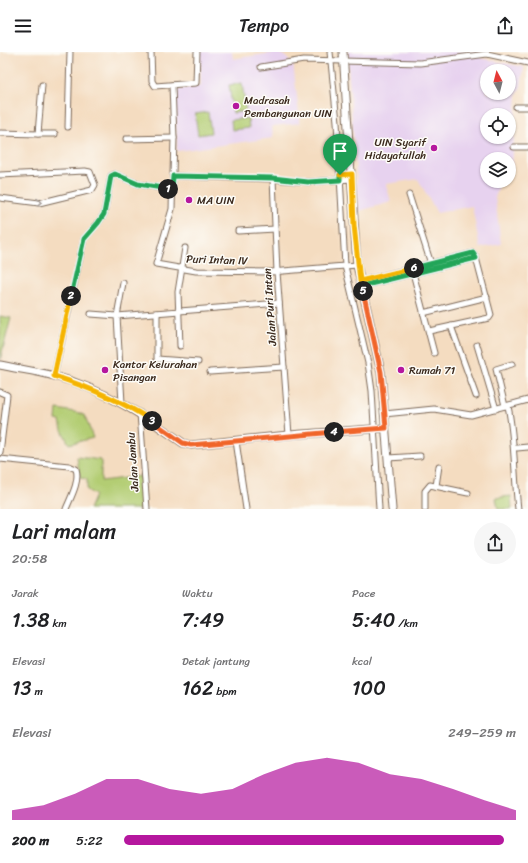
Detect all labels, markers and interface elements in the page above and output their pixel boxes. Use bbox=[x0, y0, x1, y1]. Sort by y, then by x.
text: Tempo bbox=[239, 10, 289, 42]
icon: menu bbox=[12, 15, 34, 37]
icon: share bbox=[494, 15, 516, 37]
north arrow bbox=[480, 64, 516, 100]
map controls bbox=[480, 64, 516, 188]
place label: Madrasah Pembangunan UIN bbox=[244, 91, 333, 123]
marker: Madrasah Pembangunan UIN bbox=[231, 101, 241, 111]
button: locate bbox=[480, 108, 516, 144]
place label: UIN Syarif Hidayatullah bbox=[365, 133, 427, 165]
pin bbox=[323, 134, 357, 175]
icon: arrive bbox=[329, 140, 351, 162]
marker: UIN Syarif Hidayatullah bbox=[429, 143, 439, 153]
button: layers bbox=[480, 152, 516, 188]
pin: 1 bbox=[158, 179, 178, 199]
text: 1 bbox=[166, 179, 170, 198]
place label: MA UIN bbox=[197, 191, 235, 210]
marker: MA UIN bbox=[184, 195, 194, 205]
one-way arrow bbox=[36, 198, 42, 206]
street label: Puri Intan IV bbox=[186, 249, 249, 271]
pin: 6 bbox=[404, 258, 424, 278]
text: 6 bbox=[411, 258, 417, 277]
street label: Jalan Puri Intan bbox=[258, 268, 282, 347]
pin: 5 bbox=[353, 281, 373, 301]
text: 5 bbox=[360, 281, 366, 300]
pin: 2 bbox=[61, 286, 81, 306]
text: 2 bbox=[68, 286, 74, 305]
place label: Kantor Kelurahan Pisangan bbox=[113, 355, 197, 387]
place label: Rumah 71 bbox=[409, 361, 455, 380]
marker: Kantor Kelurahan Pisangan bbox=[100, 365, 110, 375]
marker: Rumah 71 bbox=[396, 365, 406, 375]
pin: 3 bbox=[142, 411, 162, 431]
text: 3 bbox=[149, 411, 155, 430]
pin: 4 bbox=[324, 422, 344, 442]
text: 4 bbox=[331, 422, 337, 441]
street label: Jalan Jambu bbox=[121, 432, 145, 493]
text: Lari malam bbox=[12, 512, 116, 551]
button: share bbox=[474, 522, 516, 564]
text: 20:58 bbox=[12, 547, 47, 570]
text: Jarak bbox=[12, 584, 39, 603]
text: Waktu bbox=[182, 584, 213, 603]
text: Pace bbox=[352, 584, 375, 603]
text: 1.38 bbox=[12, 603, 50, 638]
text: 7:49 bbox=[182, 603, 224, 638]
text: 5:40 bbox=[352, 603, 395, 638]
text: km bbox=[50, 614, 67, 633]
text: /km bbox=[395, 614, 418, 633]
text: Elevasi bbox=[12, 652, 45, 671]
text: Detak jantung bbox=[182, 652, 250, 671]
text: kcal bbox=[352, 652, 372, 671]
text: 13 bbox=[12, 671, 32, 706]
text: 162 bbox=[182, 671, 213, 706]
text: 100 bbox=[352, 671, 386, 706]
text: m bbox=[32, 682, 43, 701]
text: bpm bbox=[213, 682, 237, 701]
text: Elevasi bbox=[12, 721, 51, 744]
text: 249–259 m bbox=[448, 721, 516, 744]
text: 200 m bbox=[12, 829, 49, 852]
text: 5:22 bbox=[76, 829, 103, 852]

